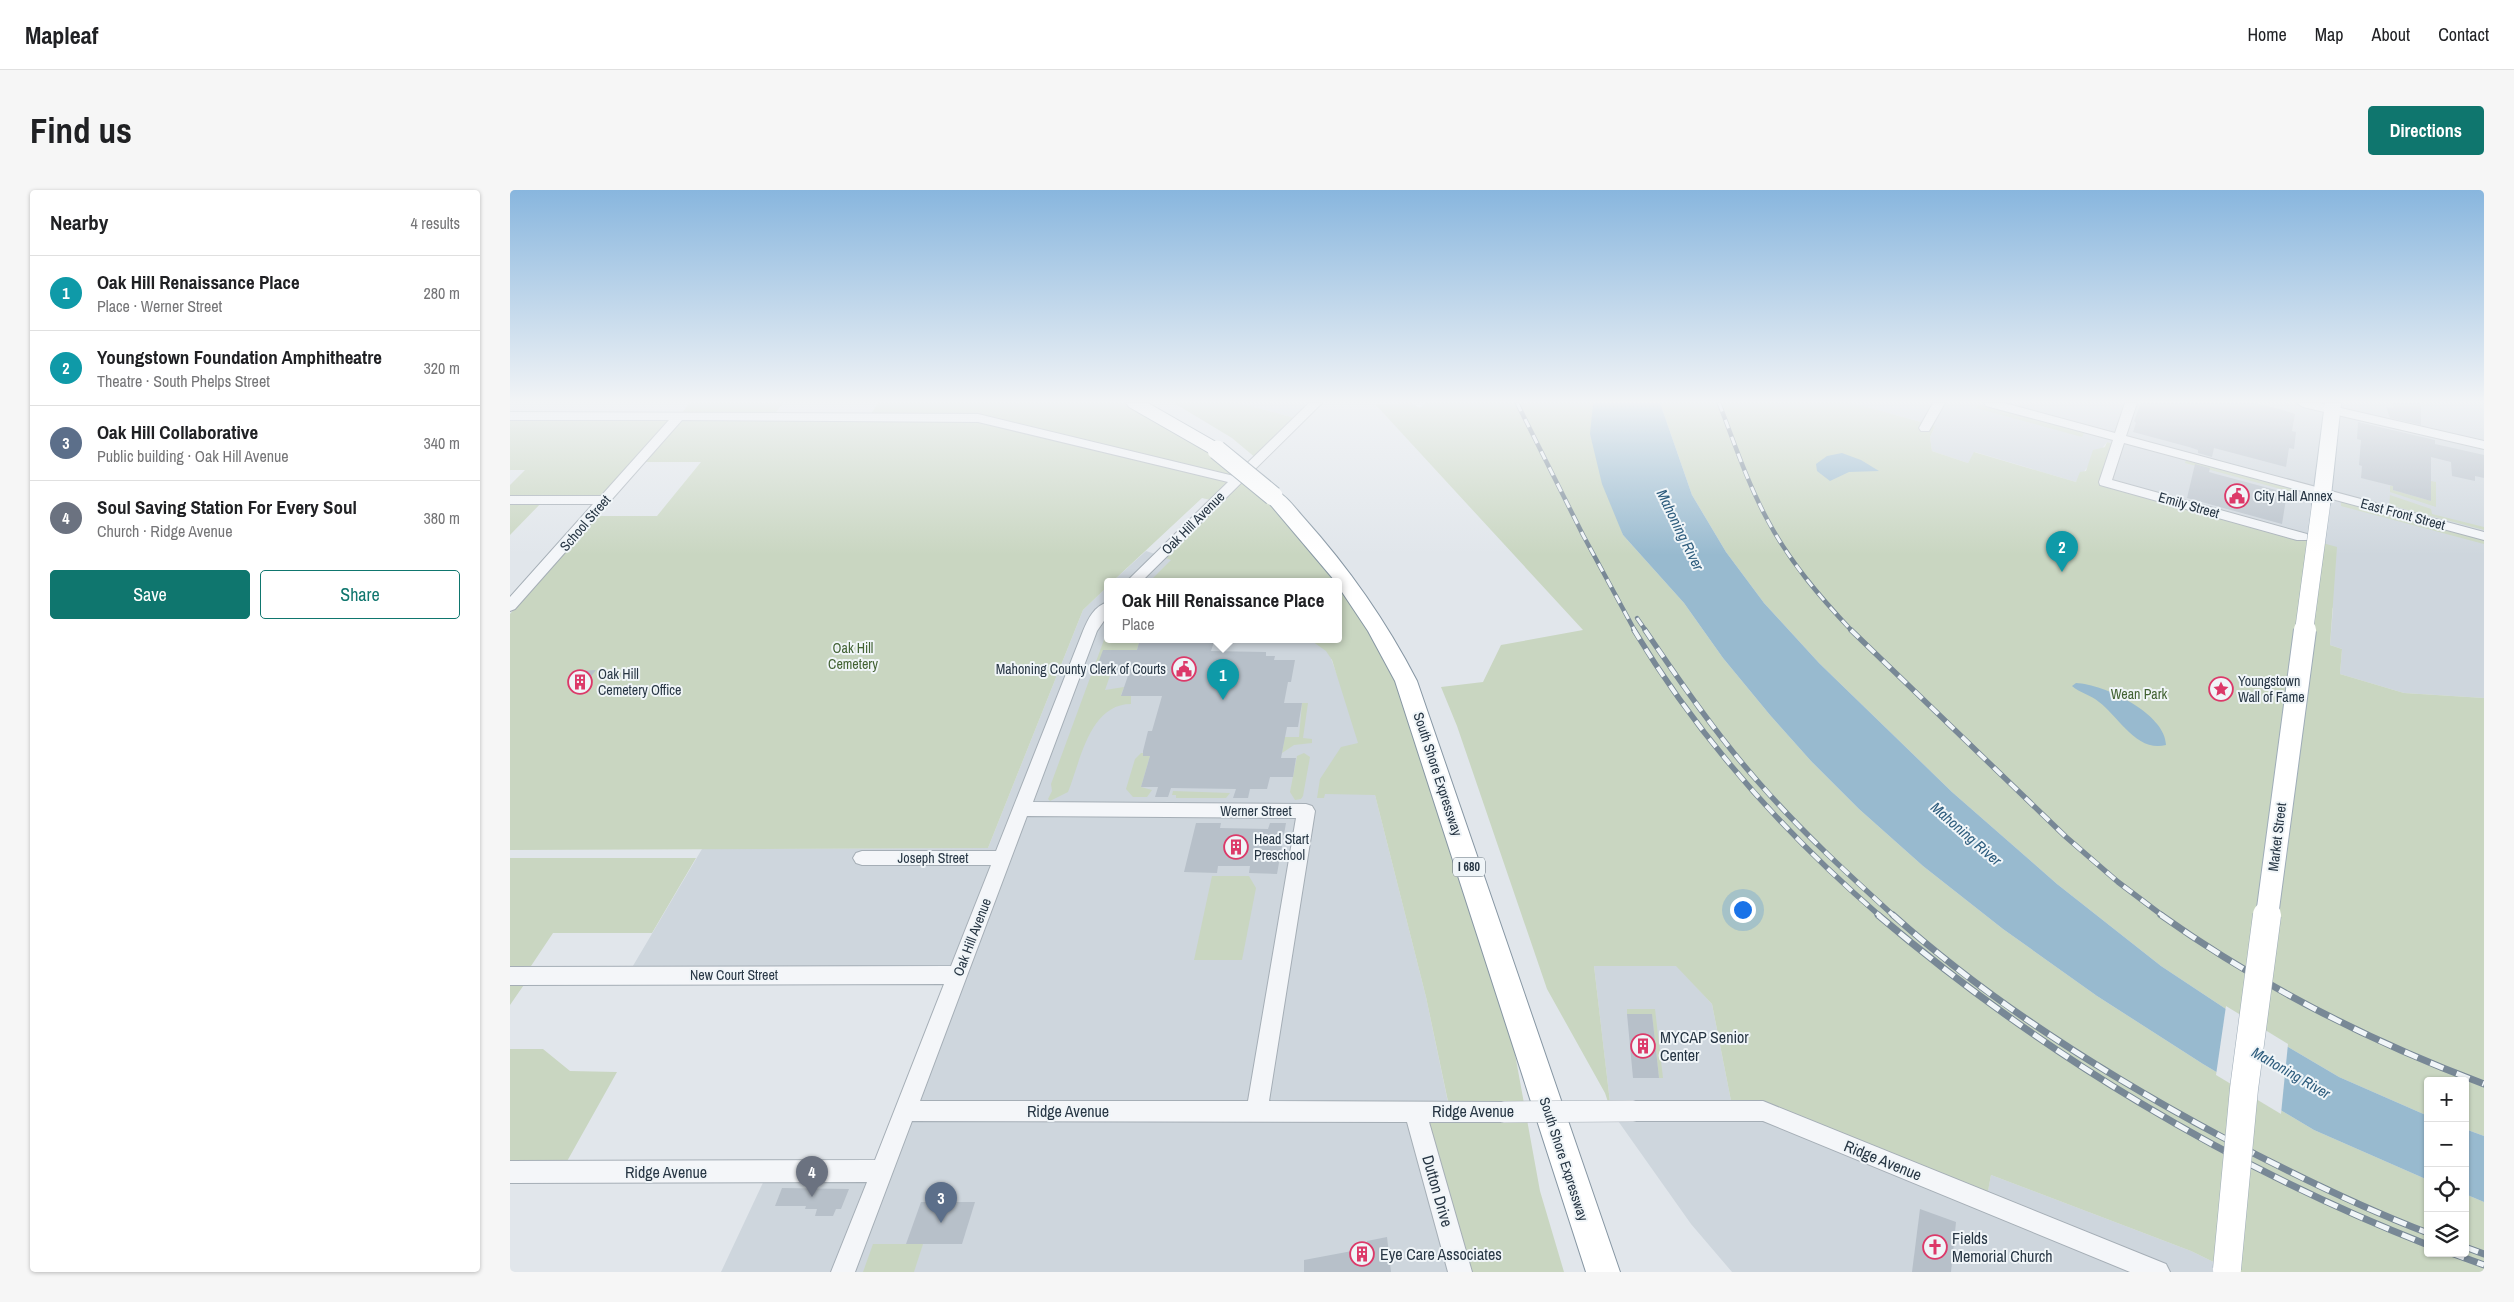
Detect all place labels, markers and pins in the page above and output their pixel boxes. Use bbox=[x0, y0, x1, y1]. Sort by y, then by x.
public building icon: City Hall Annex bbox=[2224, 483, 2250, 509]
place label: City Hall Annex bbox=[2254, 487, 2333, 505]
pin: 2 bbox=[2046, 531, 2078, 572]
public building icon: Mahoning County Clerk of Courts bbox=[1171, 656, 1197, 682]
pin: 1 bbox=[1207, 659, 1239, 700]
place label: Mahoning County Clerk of Courts bbox=[996, 660, 1166, 678]
place label: Oak Hill Cemetery Office bbox=[598, 665, 681, 699]
building icon: Oak Hill Cemetery Office bbox=[567, 669, 593, 695]
place label: Youngstown Wall of Fame bbox=[2238, 672, 2305, 706]
place icon: Youngstown Wall of Fame bbox=[2208, 676, 2234, 702]
place label: Head Start Preschool bbox=[1254, 830, 1309, 864]
building icon: Head Start Preschool bbox=[1223, 834, 1249, 860]
place label: MYCAP Senior Center bbox=[1660, 1026, 1749, 1066]
building icon: MYCAP Senior Center bbox=[1630, 1033, 1656, 1059]
pin: 4 bbox=[796, 1156, 828, 1197]
pin: 3 bbox=[925, 1182, 957, 1223]
place label: Fields Memorial Church bbox=[1952, 1227, 2053, 1267]
church icon: Fields Memorial Church bbox=[1922, 1234, 1948, 1260]
building icon: Eye Care Associates bbox=[1349, 1241, 1375, 1267]
place label: Eye Care Associates bbox=[1380, 1243, 1502, 1265]

